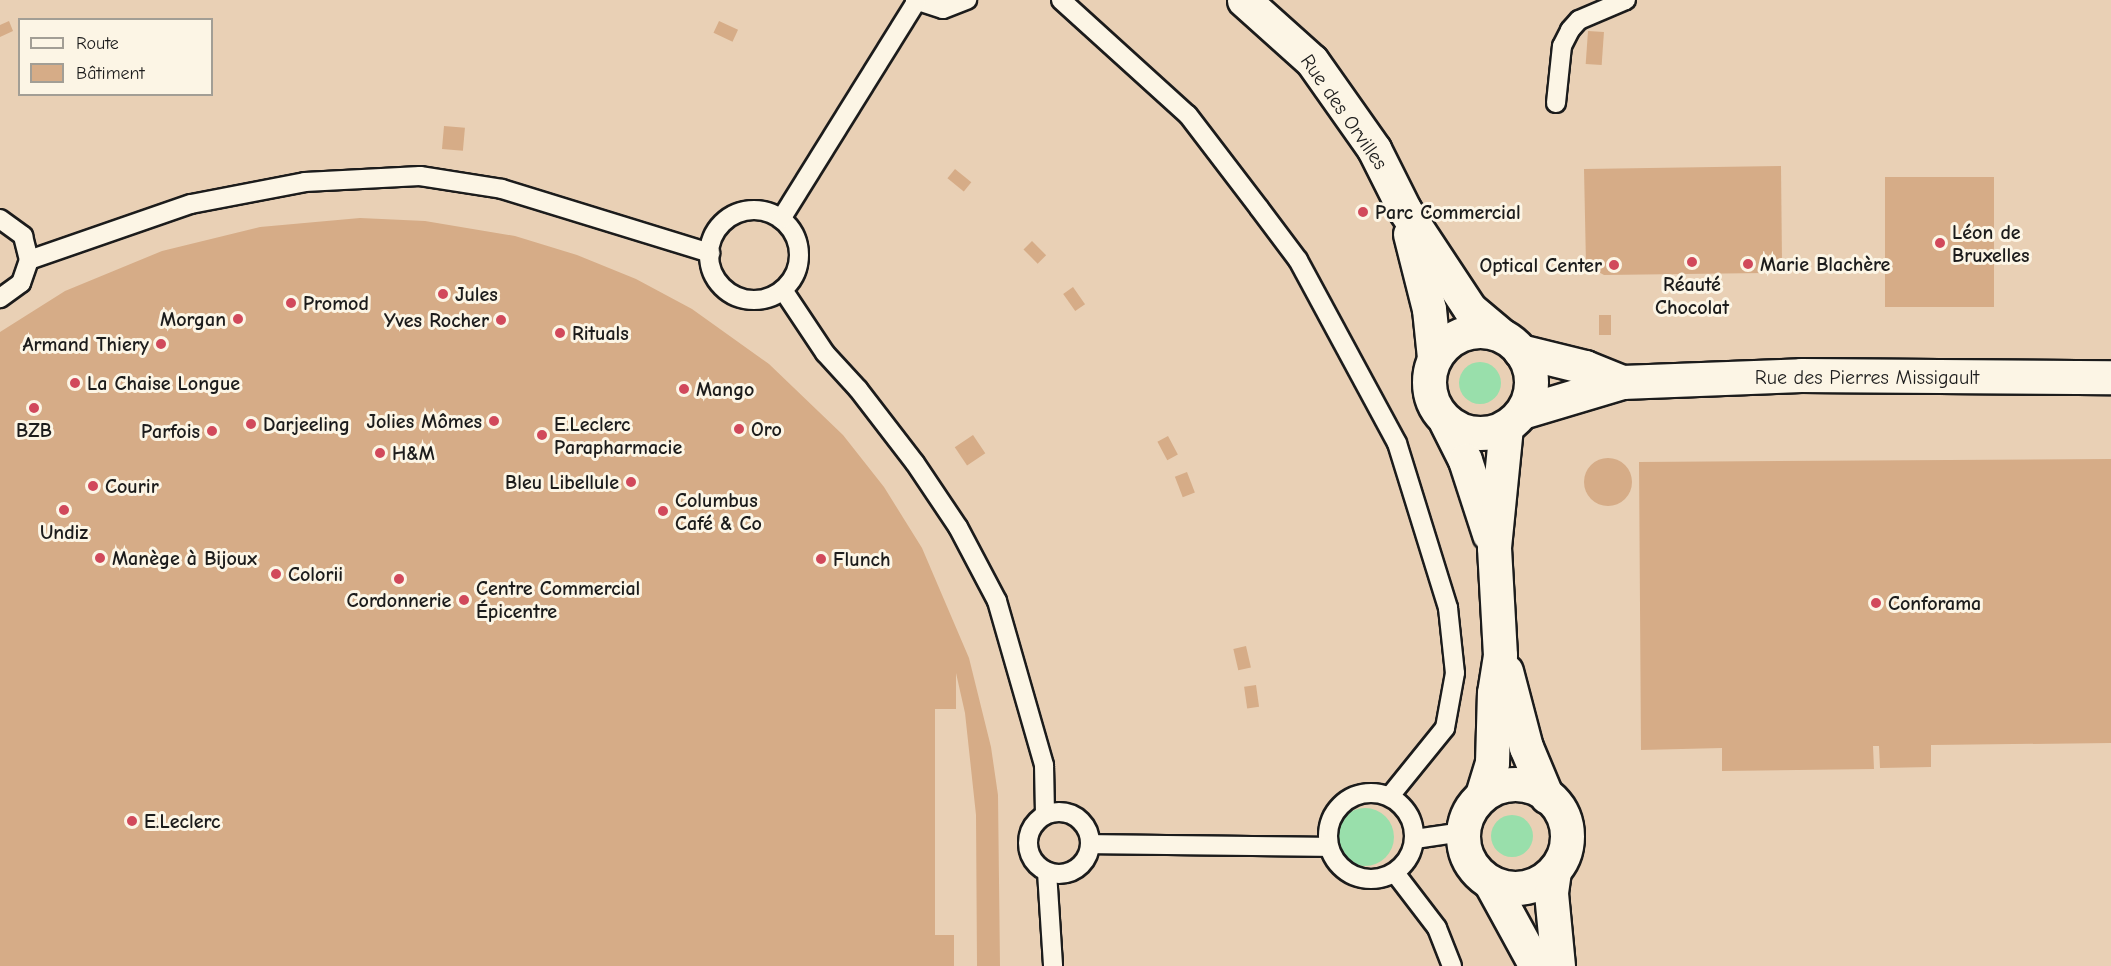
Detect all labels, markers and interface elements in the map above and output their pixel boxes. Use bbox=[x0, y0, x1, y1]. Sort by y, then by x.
legend bbox=[18, 18, 213, 96]
text: Route bbox=[76, 33, 119, 54]
street label: Rue des Orvilles bbox=[1295, 50, 1393, 174]
text: Bâtiment bbox=[76, 63, 145, 84]
place label: Parc Commercial bbox=[1375, 200, 1521, 224]
marker: Parc Commercial bbox=[1356, 205, 1370, 219]
place label: Léon de Bruxelles bbox=[1952, 220, 2030, 267]
marker: Léon de Bruxelles bbox=[1933, 236, 1947, 250]
place label: Marie Blachère bbox=[1760, 252, 1890, 276]
place label: Optical Center bbox=[1479, 253, 1602, 277]
marker: Réauté Chocolat bbox=[1685, 255, 1699, 269]
marker: Marie Blachère bbox=[1741, 257, 1755, 271]
marker: Optical Center bbox=[1607, 258, 1621, 272]
place label: Réauté Chocolat bbox=[1655, 272, 1729, 319]
place label: Jules bbox=[455, 282, 498, 306]
marker: Jules bbox=[436, 287, 450, 301]
place label: Promod bbox=[303, 291, 369, 315]
marker: Promod bbox=[284, 296, 298, 310]
place label: Morgan bbox=[160, 307, 226, 331]
place label: Yves Rocher bbox=[384, 308, 489, 332]
marker: Morgan bbox=[231, 312, 245, 326]
marker: Yves Rocher bbox=[494, 313, 508, 327]
place label: Rituals bbox=[572, 321, 629, 345]
marker: Rituals bbox=[553, 326, 567, 340]
place label: Armand Thiery bbox=[22, 332, 149, 356]
marker: Armand Thiery bbox=[154, 337, 168, 351]
street label: Rue des Pierres Missigault bbox=[1755, 365, 1979, 389]
place label: La Chaise Longue bbox=[87, 371, 240, 395]
marker: La Chaise Longue bbox=[68, 376, 82, 390]
place label: Mango bbox=[696, 377, 754, 401]
marker: Mango bbox=[677, 382, 691, 396]
marker: BZB bbox=[27, 401, 41, 415]
place label: Jolies Mômes bbox=[367, 409, 482, 433]
place label: Darjeeling bbox=[263, 412, 350, 436]
place label: E.Leclerc Parapharmacie bbox=[554, 412, 682, 459]
marker: Jolies Mômes bbox=[487, 414, 501, 428]
marker: Darjeeling bbox=[244, 417, 258, 431]
place label: Oro bbox=[751, 417, 782, 441]
place label: BZB bbox=[16, 418, 52, 442]
place label: Parfois bbox=[141, 419, 200, 443]
marker: Oro bbox=[732, 422, 746, 436]
marker: Parfois bbox=[205, 424, 219, 438]
marker: E.Leclerc Parapharmacie bbox=[535, 428, 549, 442]
place label: H&M bbox=[392, 441, 435, 465]
marker: H&M bbox=[373, 446, 387, 460]
place label: Bleu Libellule bbox=[505, 470, 619, 494]
place label: Courir bbox=[105, 474, 159, 498]
marker: Bleu Libellule bbox=[624, 475, 638, 489]
marker: Courir bbox=[86, 479, 100, 493]
place label: Columbus Café & Co bbox=[675, 488, 762, 535]
marker: Undiz bbox=[57, 503, 71, 517]
marker: Columbus Café & Co bbox=[656, 504, 670, 518]
place label: Undiz bbox=[40, 520, 88, 544]
place label: Manège à Bijoux bbox=[112, 546, 257, 570]
place label: Flunch bbox=[833, 547, 891, 571]
marker: Manège à Bijoux bbox=[93, 551, 107, 565]
marker: Flunch bbox=[814, 552, 828, 566]
place label: Colorii bbox=[288, 562, 343, 586]
marker: Colorii bbox=[269, 567, 283, 581]
marker: Cordonnerie bbox=[392, 572, 406, 586]
place label: Centre Commercial Épicentre bbox=[476, 576, 640, 623]
place label: Cordonnerie bbox=[347, 588, 451, 612]
place label: Conforama bbox=[1888, 591, 1981, 615]
marker: Centre Commercial Épicentre bbox=[457, 593, 471, 607]
marker: Conforama bbox=[1869, 596, 1883, 610]
place label: E.Leclerc bbox=[144, 809, 220, 833]
marker: E.Leclerc bbox=[125, 814, 139, 828]

